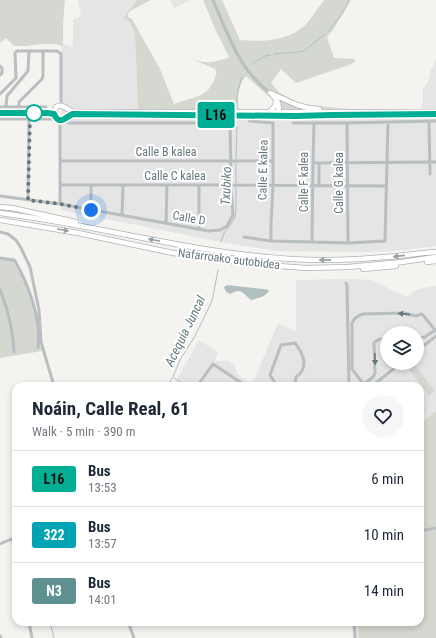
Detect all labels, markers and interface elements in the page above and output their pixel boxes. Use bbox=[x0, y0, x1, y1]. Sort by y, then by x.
line badge: L16 bbox=[193, 102, 239, 128]
unlabelled marker bbox=[25, 104, 43, 122]
text: L16 bbox=[206, 107, 226, 123]
street label: Calle E kalea bbox=[255, 139, 271, 200]
street label: Calle B kalea bbox=[135, 145, 197, 159]
street label: Calle F kalea bbox=[297, 152, 311, 212]
street label: Calle G kalea bbox=[332, 152, 346, 214]
water label: Txubiko bbox=[218, 166, 234, 206]
street label: Calle C kalea bbox=[144, 169, 206, 183]
your location bbox=[81, 200, 101, 220]
street label: Calle D bbox=[171, 208, 207, 228]
one-way arrow bbox=[57, 227, 70, 233]
one-way arrow bbox=[148, 236, 160, 242]
street label: Nafarroako autobidea bbox=[177, 246, 281, 272]
one-way arrow bbox=[393, 253, 405, 259]
one-way arrow bbox=[318, 257, 331, 263]
water label: Acequia Juncal bbox=[161, 292, 209, 370]
one-way arrow bbox=[398, 311, 410, 318]
map controls bbox=[380, 326, 424, 370]
button: layers bbox=[380, 326, 424, 370]
one-way arrow bbox=[371, 353, 378, 365]
button: heart bbox=[362, 395, 404, 437]
text: Noáin, Calle Real, 61 bbox=[32, 397, 190, 420]
text: Walk · 5 min · 390 m bbox=[32, 424, 136, 439]
text: Bus bbox=[88, 462, 111, 480]
text: 6 min bbox=[371, 470, 404, 488]
text: L16 bbox=[44, 471, 64, 487]
text: 13:53 bbox=[88, 480, 117, 495]
text: Bus bbox=[88, 518, 111, 536]
text: 10 min bbox=[364, 526, 404, 544]
text: 322 bbox=[43, 527, 65, 543]
text: 13:57 bbox=[88, 536, 117, 551]
text: Bus bbox=[88, 574, 111, 592]
text: 14 min bbox=[364, 582, 404, 600]
text: N3 bbox=[46, 583, 62, 599]
text: 14:01 bbox=[88, 592, 117, 607]

